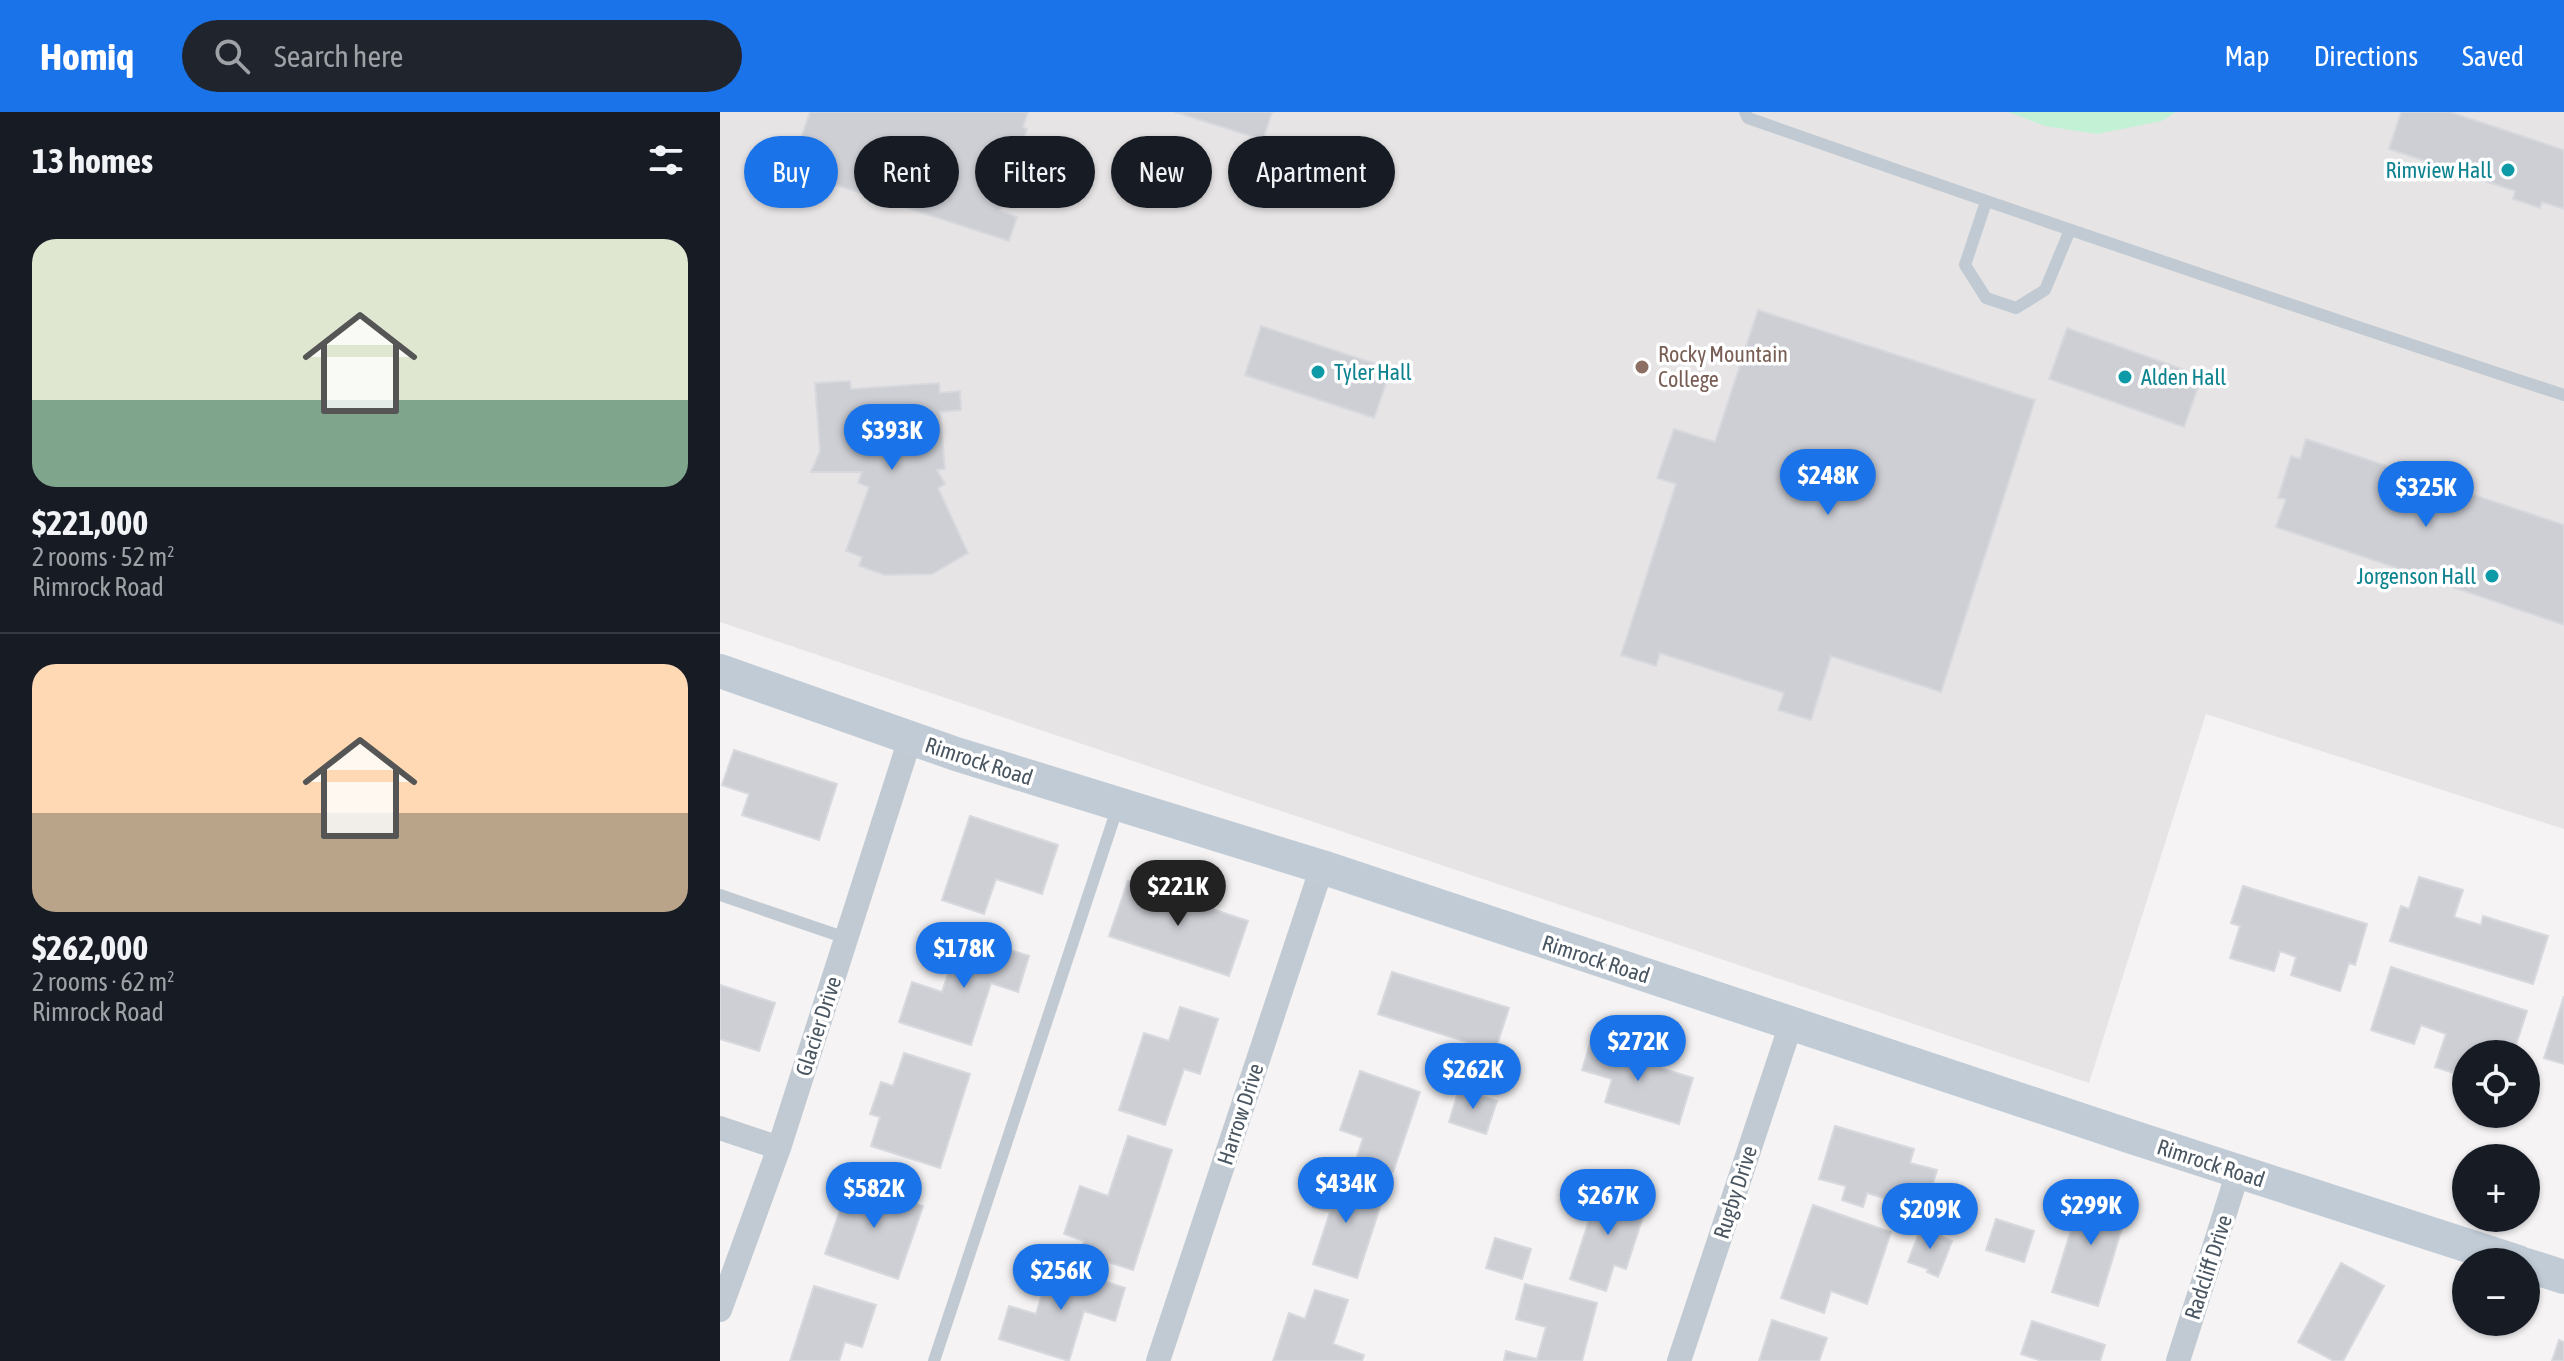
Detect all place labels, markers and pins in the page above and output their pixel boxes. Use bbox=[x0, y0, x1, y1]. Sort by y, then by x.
place label: Rimview Hall bbox=[2385, 157, 2492, 183]
marker: Rimview Hall bbox=[2499, 161, 2517, 179]
place label: Rocky Mountain College bbox=[1658, 341, 1788, 392]
marker: Rocky Mountain College bbox=[1633, 358, 1651, 376]
place label: Tyler Hall bbox=[1334, 359, 1412, 385]
marker: Tyler Hall bbox=[1309, 363, 1327, 381]
place label: Alden Hall bbox=[2141, 364, 2226, 390]
marker: Alden Hall bbox=[2116, 368, 2134, 386]
pin: $393K bbox=[836, 404, 948, 472]
pin: $248K bbox=[1772, 449, 1884, 517]
pin: $325K bbox=[2370, 461, 2482, 529]
place label: Jorgenson Hall bbox=[2357, 563, 2476, 589]
marker: Jorgenson Hall bbox=[2483, 567, 2501, 585]
pin: $221K bbox=[1122, 860, 1234, 928]
pin: $178K bbox=[908, 922, 1020, 990]
pin: $272K bbox=[1582, 1015, 1694, 1083]
pin: $262K bbox=[1417, 1043, 1529, 1111]
pin: $434K bbox=[1290, 1157, 1402, 1225]
pin: $582K bbox=[818, 1162, 930, 1230]
pin: $267K bbox=[1552, 1169, 1664, 1237]
pin: $299K bbox=[2035, 1179, 2147, 1247]
pin: $209K bbox=[1874, 1183, 1986, 1251]
pin: $256K bbox=[1005, 1244, 1117, 1312]

